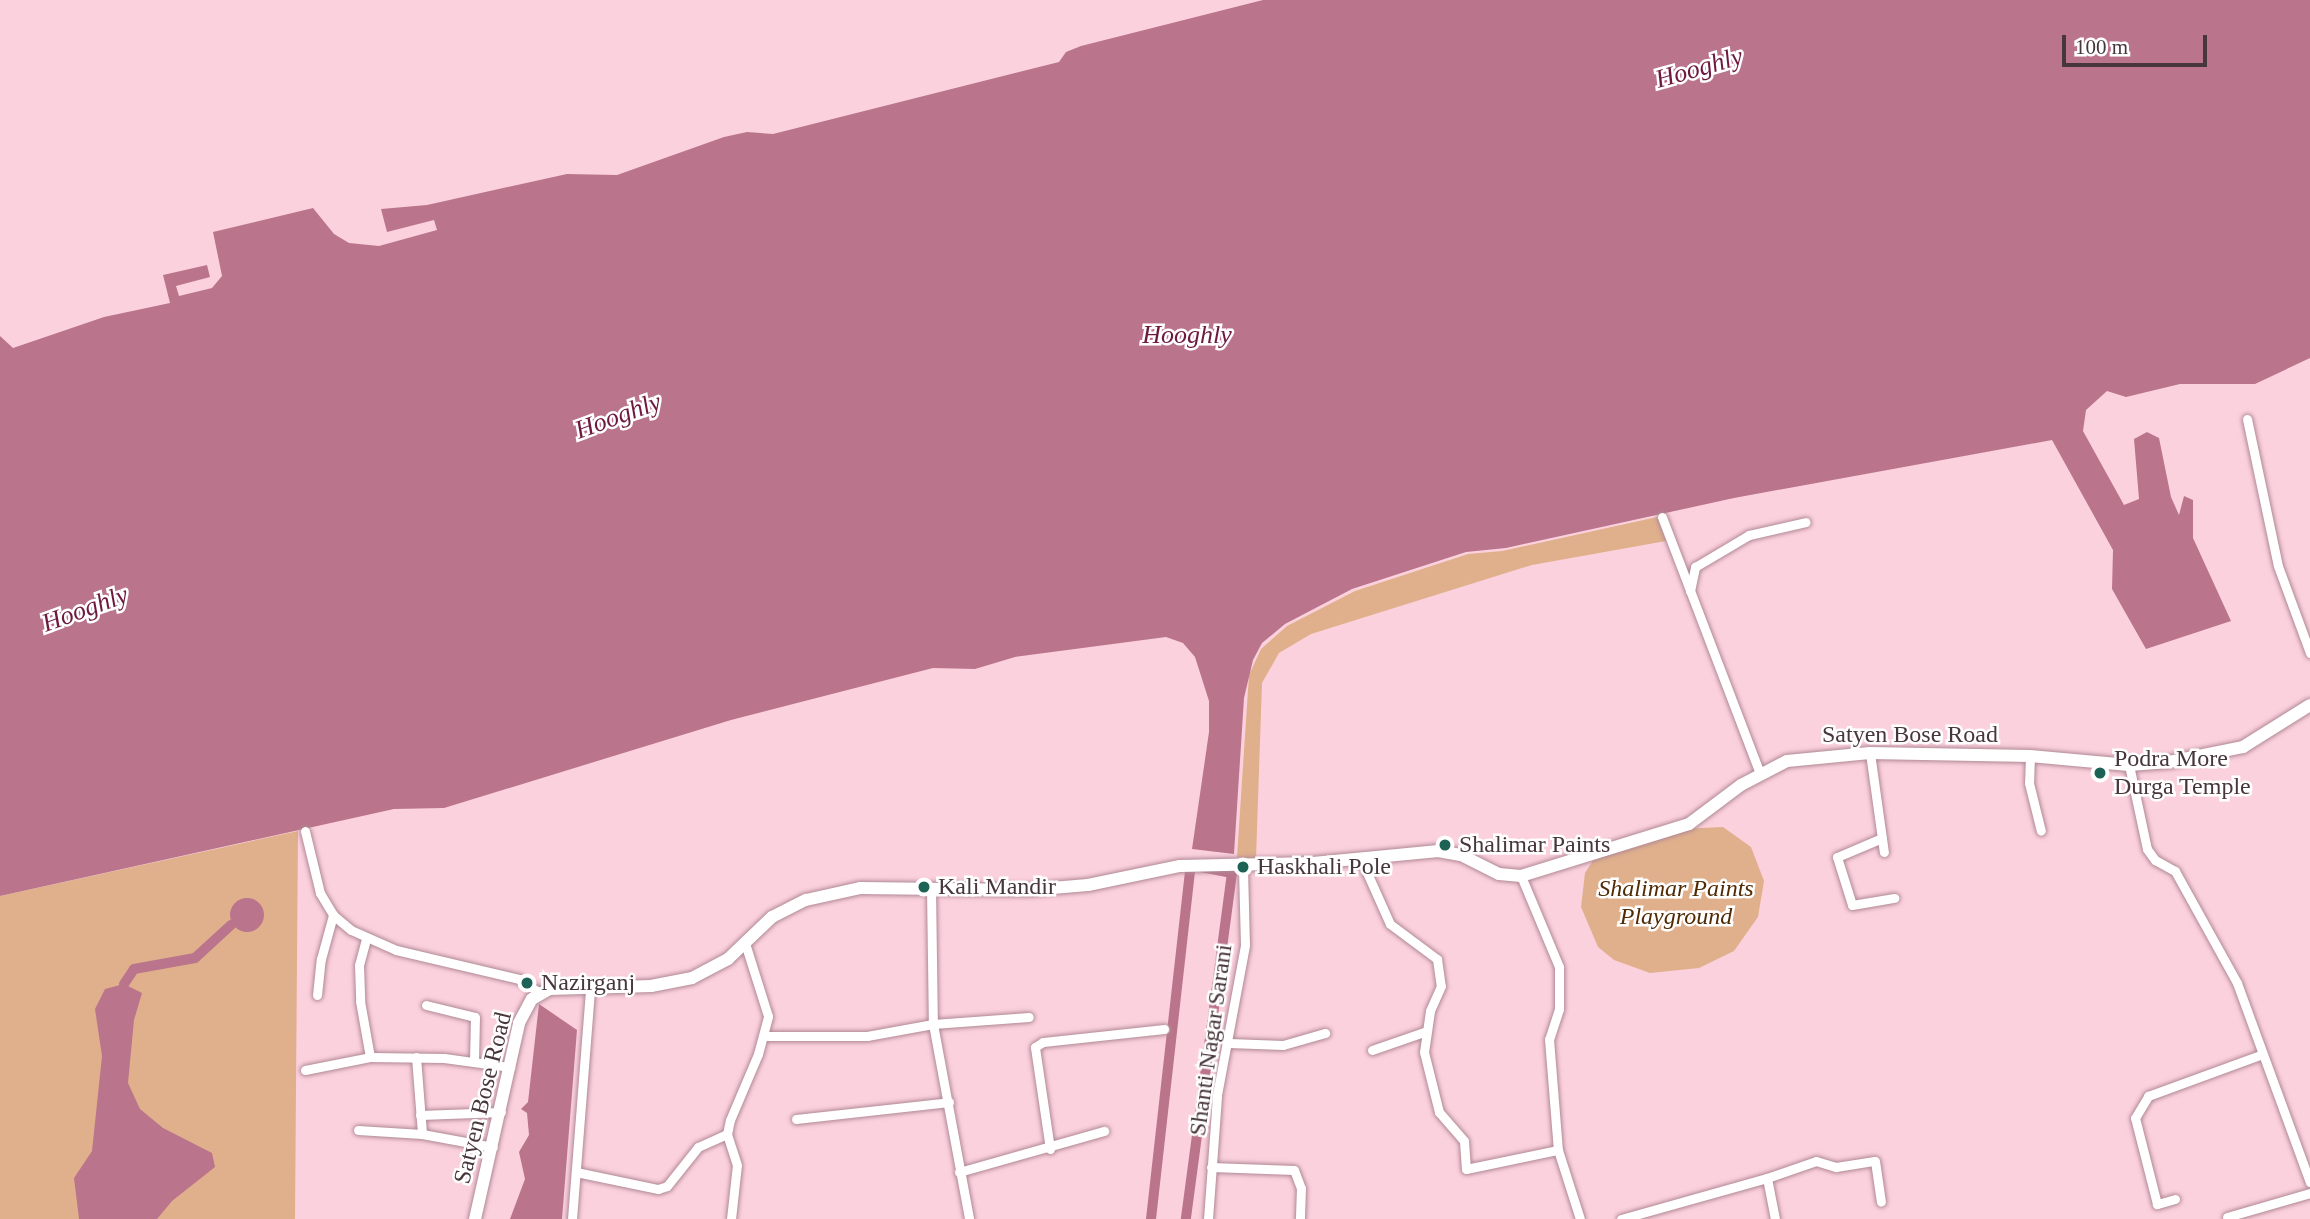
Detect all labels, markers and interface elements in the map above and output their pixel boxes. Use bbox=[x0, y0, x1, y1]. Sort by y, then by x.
scale bar bbox=[2065, 21, 2210, 65]
text: 100 m bbox=[2075, 35, 2128, 59]
water label: Hooghly bbox=[1652, 41, 1746, 95]
water label: Hooghly bbox=[1142, 319, 1232, 351]
water label: Hooghly bbox=[571, 386, 665, 446]
water label: Hooghly bbox=[38, 579, 132, 639]
street label: Satyen Bose Road bbox=[1822, 721, 1998, 749]
place label: Podra More Durga Temple bbox=[2114, 745, 2251, 801]
marker: Podra More Durga Temple bbox=[2092, 765, 2108, 781]
place label: Shalimar Paints bbox=[1459, 831, 1610, 859]
marker: Shalimar Paints bbox=[1437, 837, 1453, 853]
place label: Haskhali Pole bbox=[1257, 853, 1391, 881]
marker: Haskhali Pole bbox=[1235, 859, 1251, 875]
place label: Kali Mandir bbox=[938, 873, 1056, 901]
park label: Shalimar Paints Playground bbox=[1598, 875, 1754, 931]
marker: Kali Mandir bbox=[916, 879, 932, 895]
street label: Shanti Nagar Sarani bbox=[1183, 942, 1239, 1138]
place label: Nazirganj bbox=[541, 969, 635, 997]
marker: Nazirganj bbox=[519, 975, 535, 991]
street label: Satyen Bose Road bbox=[448, 1009, 518, 1187]

